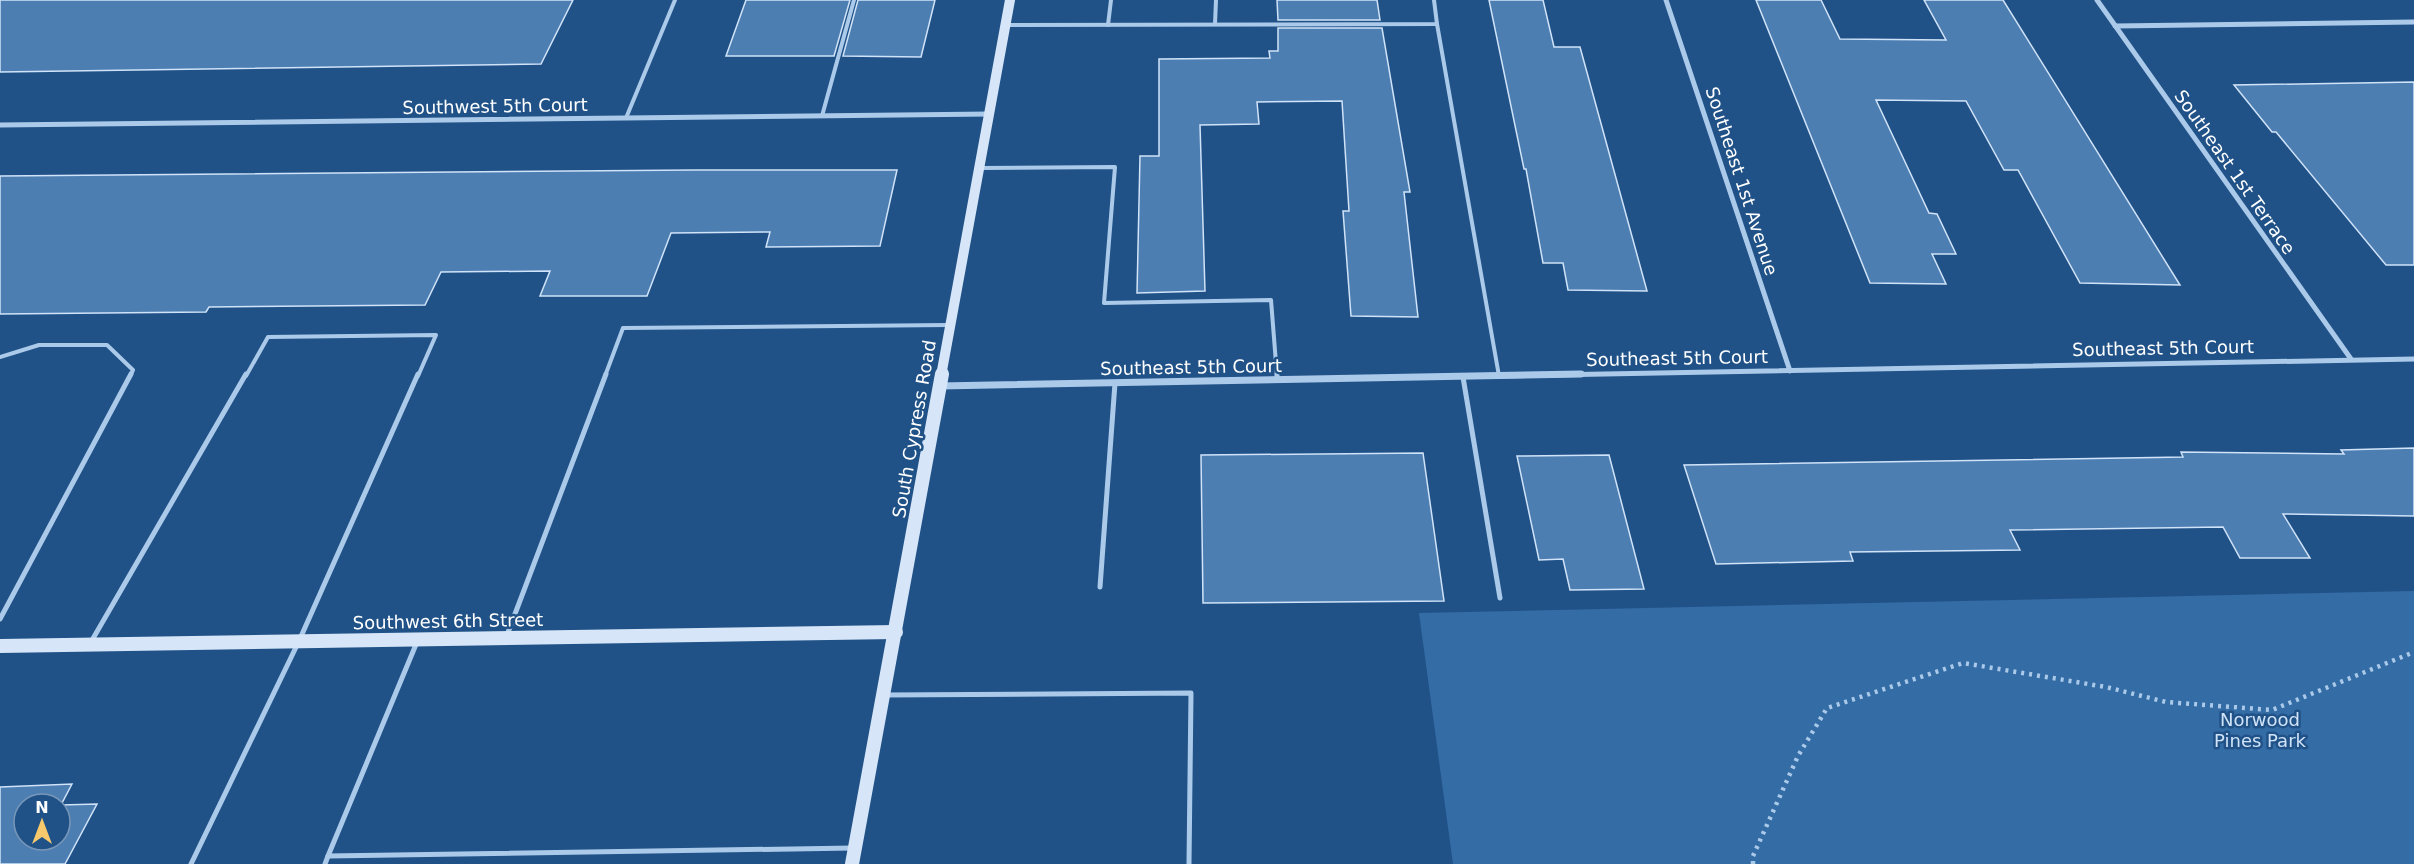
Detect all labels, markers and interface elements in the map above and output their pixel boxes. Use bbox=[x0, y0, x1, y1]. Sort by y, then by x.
street label: Southeast 1st Avenue bbox=[1702, 84, 1782, 278]
street label: Southeast 1st Terrace bbox=[2170, 86, 2300, 258]
street label: Southwest 5th Court bbox=[402, 94, 588, 118]
street label: Southeast 5th Court bbox=[2072, 336, 2254, 360]
street label: South Cypress Road bbox=[888, 338, 940, 520]
street label: Southeast 5th Court bbox=[1586, 346, 1768, 370]
street label: Southeast 5th Court bbox=[1100, 355, 1282, 379]
street label: Southwest 6th Street bbox=[353, 609, 543, 633]
park label: Norwood Pines Park bbox=[2214, 709, 2307, 751]
north arrow bbox=[12, 792, 72, 852]
text: N bbox=[35, 798, 49, 817]

